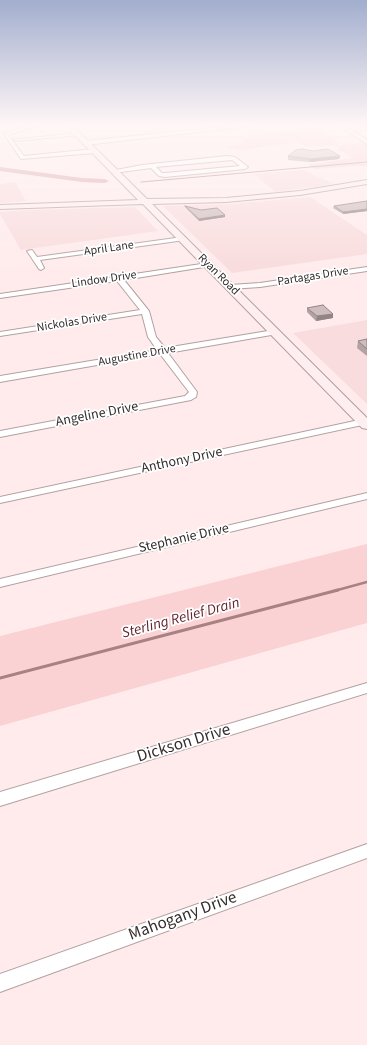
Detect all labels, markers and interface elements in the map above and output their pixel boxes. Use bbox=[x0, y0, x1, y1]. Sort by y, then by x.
street label: April Lane bbox=[83, 238, 135, 260]
street label: Ryan Road bbox=[194, 251, 242, 299]
street label: Partagas Drive bbox=[276, 264, 350, 290]
street label: Lindow Drive bbox=[71, 268, 137, 292]
street label: Nickolas Drive bbox=[36, 310, 108, 336]
street label: Augustine Drive bbox=[97, 342, 177, 370]
street label: Angeline Drive bbox=[54, 399, 140, 431]
street label: Anthony Drive bbox=[140, 444, 224, 478]
street label: Stephanie Drive bbox=[137, 520, 231, 558]
water label: Sterling Relief Drain bbox=[120, 595, 242, 643]
street label: Dickson Drive bbox=[135, 720, 233, 768]
street label: Mahogany Drive bbox=[126, 888, 240, 946]

